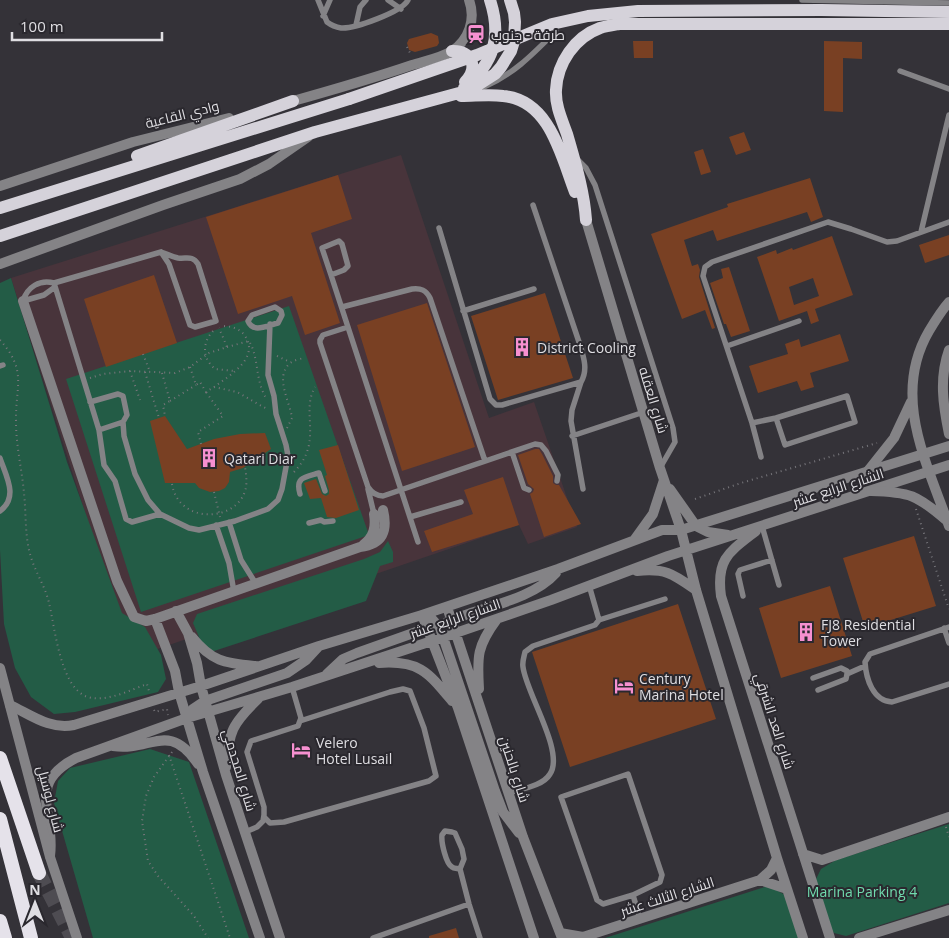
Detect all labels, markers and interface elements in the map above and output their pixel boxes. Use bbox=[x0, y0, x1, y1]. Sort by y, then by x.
scale bar bbox=[12, 10, 162, 42]
text: 100 m bbox=[20, 16, 64, 36]
station icon: طرفة - جنوب bbox=[465, 23, 487, 45]
place label: طرفة - جنوب bbox=[491, 25, 565, 44]
street label: وادي القاعية bbox=[143, 96, 222, 135]
building icon: District Cooling bbox=[511, 336, 533, 358]
place label: District Cooling bbox=[537, 338, 636, 357]
street label: شارع العقله bbox=[635, 364, 673, 436]
building icon: Qatari Diar bbox=[198, 447, 220, 469]
place label: Qatari Diar bbox=[224, 449, 296, 468]
street label: الشارع الرابع عشر bbox=[789, 463, 886, 511]
street label: الشارع الرابع عشر bbox=[406, 594, 503, 643]
place label: FJ8 Residential Tower bbox=[821, 615, 915, 650]
building icon: FJ8 Residential Tower bbox=[795, 621, 817, 643]
place label: Century Marina Hotel bbox=[639, 669, 724, 704]
street label: شارع العد الشرقي bbox=[748, 670, 800, 772]
hotel icon: Century Marina Hotel bbox=[613, 675, 635, 697]
street label: شارع المجدمي bbox=[216, 727, 262, 814]
place label: Velero Hotel Lusail bbox=[316, 733, 392, 768]
street label: شارع بالحنين bbox=[495, 733, 535, 805]
hotel icon: Velero Hotel Lusail bbox=[290, 739, 312, 761]
street label: شارع لوسيل bbox=[33, 764, 69, 834]
street label: الشارع الثالث عشر bbox=[617, 872, 717, 920]
north arrow bbox=[10, 878, 60, 928]
text: N bbox=[29, 880, 41, 899]
park label: Marina Parking 4 bbox=[807, 882, 917, 901]

